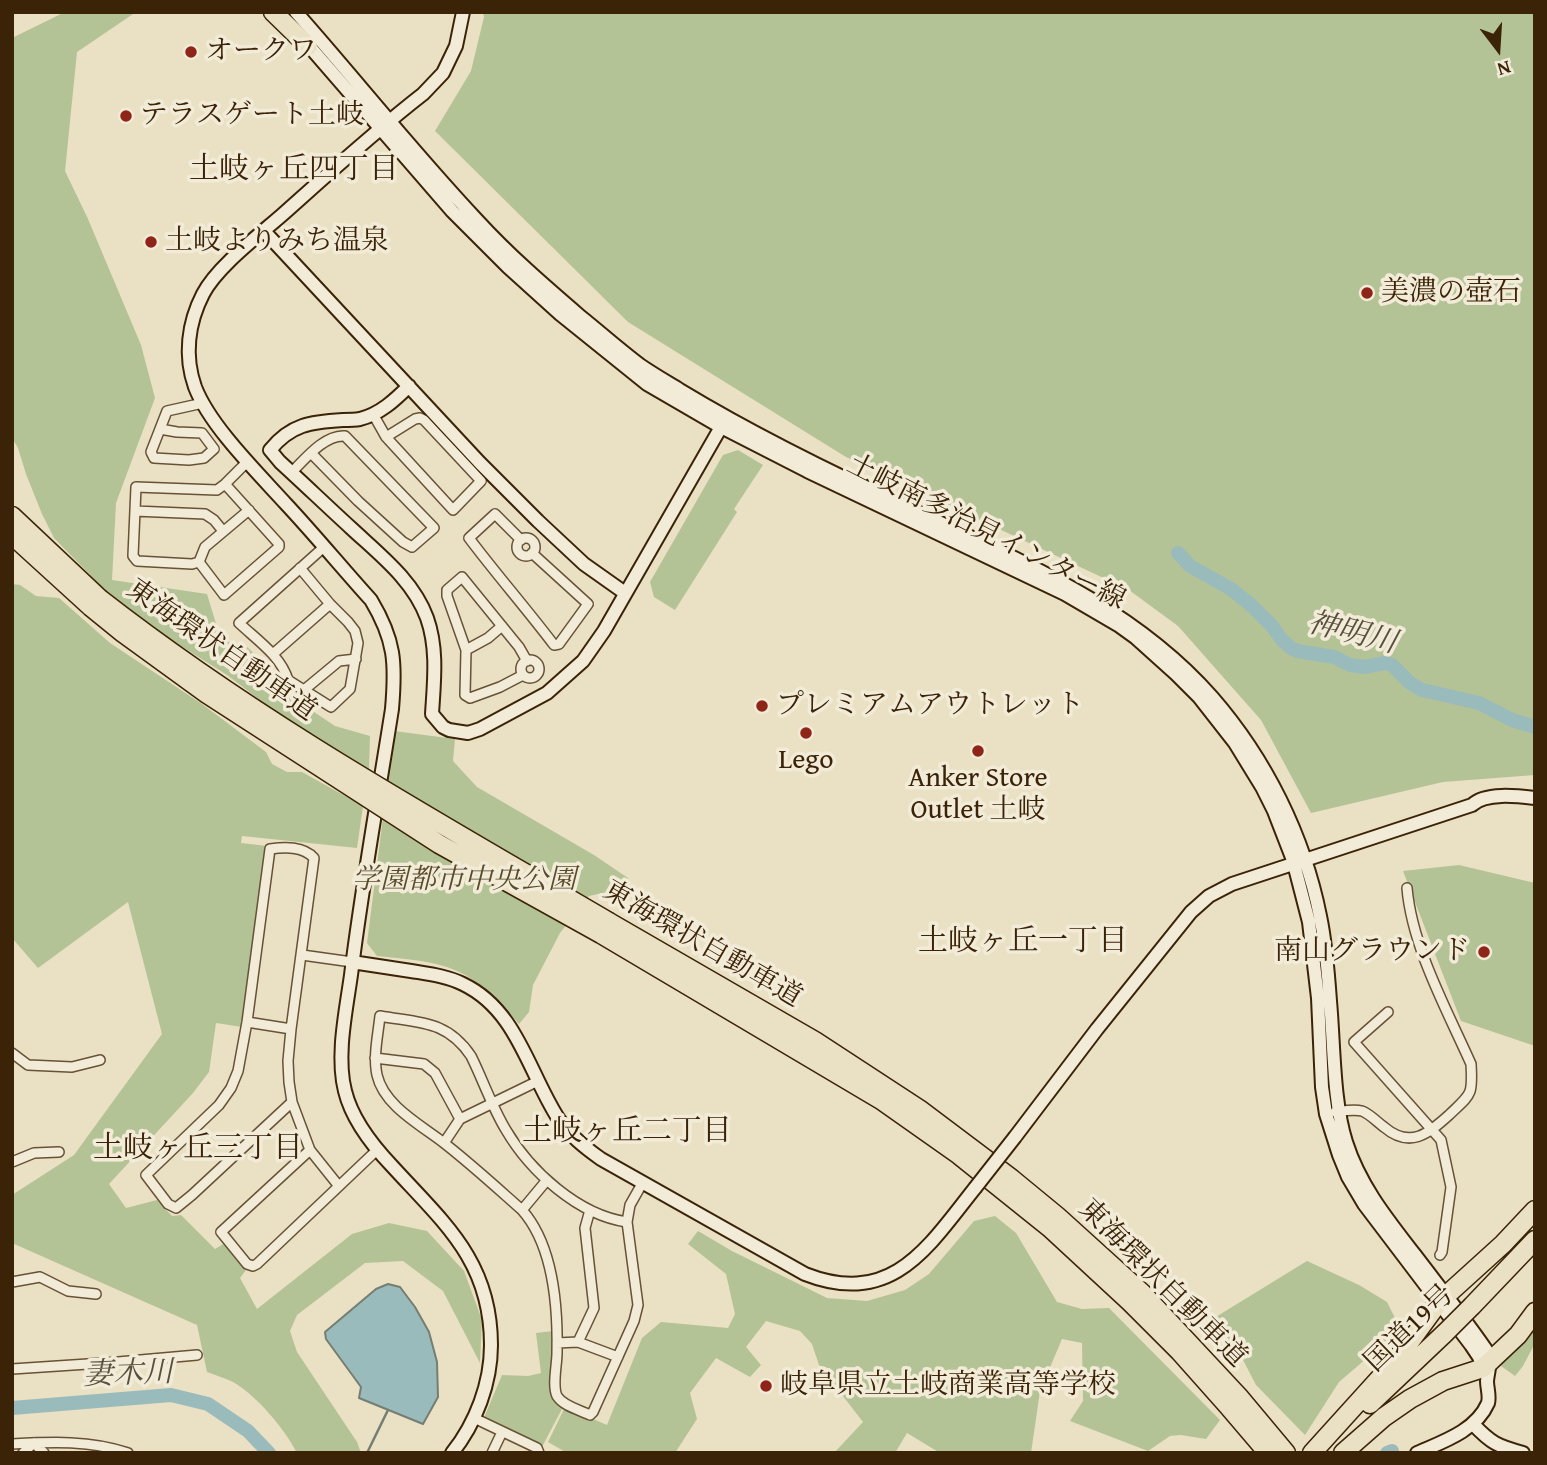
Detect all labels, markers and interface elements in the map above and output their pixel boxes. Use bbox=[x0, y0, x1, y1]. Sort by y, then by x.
north arrow bbox=[1463, 14, 1533, 84]
place label: オークワ bbox=[205, 35, 317, 69]
marker: オークワ bbox=[183, 44, 199, 60]
text: N bbox=[1494, 54, 1514, 84]
place label: テラスゲート土岐 bbox=[140, 99, 364, 133]
marker: テラスゲート土岐 bbox=[118, 108, 134, 124]
district label: 土岐ヶ丘四丁目 bbox=[189, 152, 399, 188]
place label: 土岐よりみち温泉 bbox=[165, 225, 389, 259]
marker: 土岐よりみち温泉 bbox=[143, 234, 159, 250]
place label: 美濃の壺石 bbox=[1381, 276, 1521, 310]
marker: 美濃の壺石 bbox=[1359, 285, 1375, 301]
street label: 土岐南多治見インター線 bbox=[841, 448, 1131, 618]
street label: 東海環状自動車道 bbox=[120, 573, 322, 729]
water label: 神明川 bbox=[1304, 606, 1400, 662]
place label: プレミアムアウトレット bbox=[776, 689, 1084, 723]
marker: プレミアムアウトレット bbox=[754, 698, 770, 714]
marker: Lego bbox=[798, 725, 814, 741]
marker: Anker Store Outlet 土岐 bbox=[970, 743, 986, 759]
place label: Lego bbox=[778, 744, 834, 778]
place label: Anker Store Outlet 土岐 bbox=[908, 762, 1048, 828]
park label: 学園都市中央公園 bbox=[352, 864, 576, 898]
street label: 東海環状自動車道 bbox=[597, 874, 807, 1016]
district label: 土岐ヶ丘一丁目 bbox=[918, 924, 1128, 960]
place label: 南山グラウンド bbox=[1274, 935, 1470, 969]
marker: 南山グラウンド bbox=[1476, 944, 1492, 960]
district label: 土岐ヶ丘二丁目 bbox=[522, 1114, 732, 1150]
district label: 土岐ヶ丘三丁目 bbox=[93, 1131, 303, 1167]
street label: 東海環状自動車道 bbox=[1071, 1193, 1253, 1375]
street label: 国道19号 bbox=[1358, 1278, 1462, 1380]
water label: 妻木川 bbox=[82, 1355, 174, 1395]
place label: 岐阜県立土岐商業高等学校 bbox=[780, 1369, 1116, 1403]
marker: 岐阜県立土岐商業高等学校 bbox=[758, 1378, 774, 1394]

